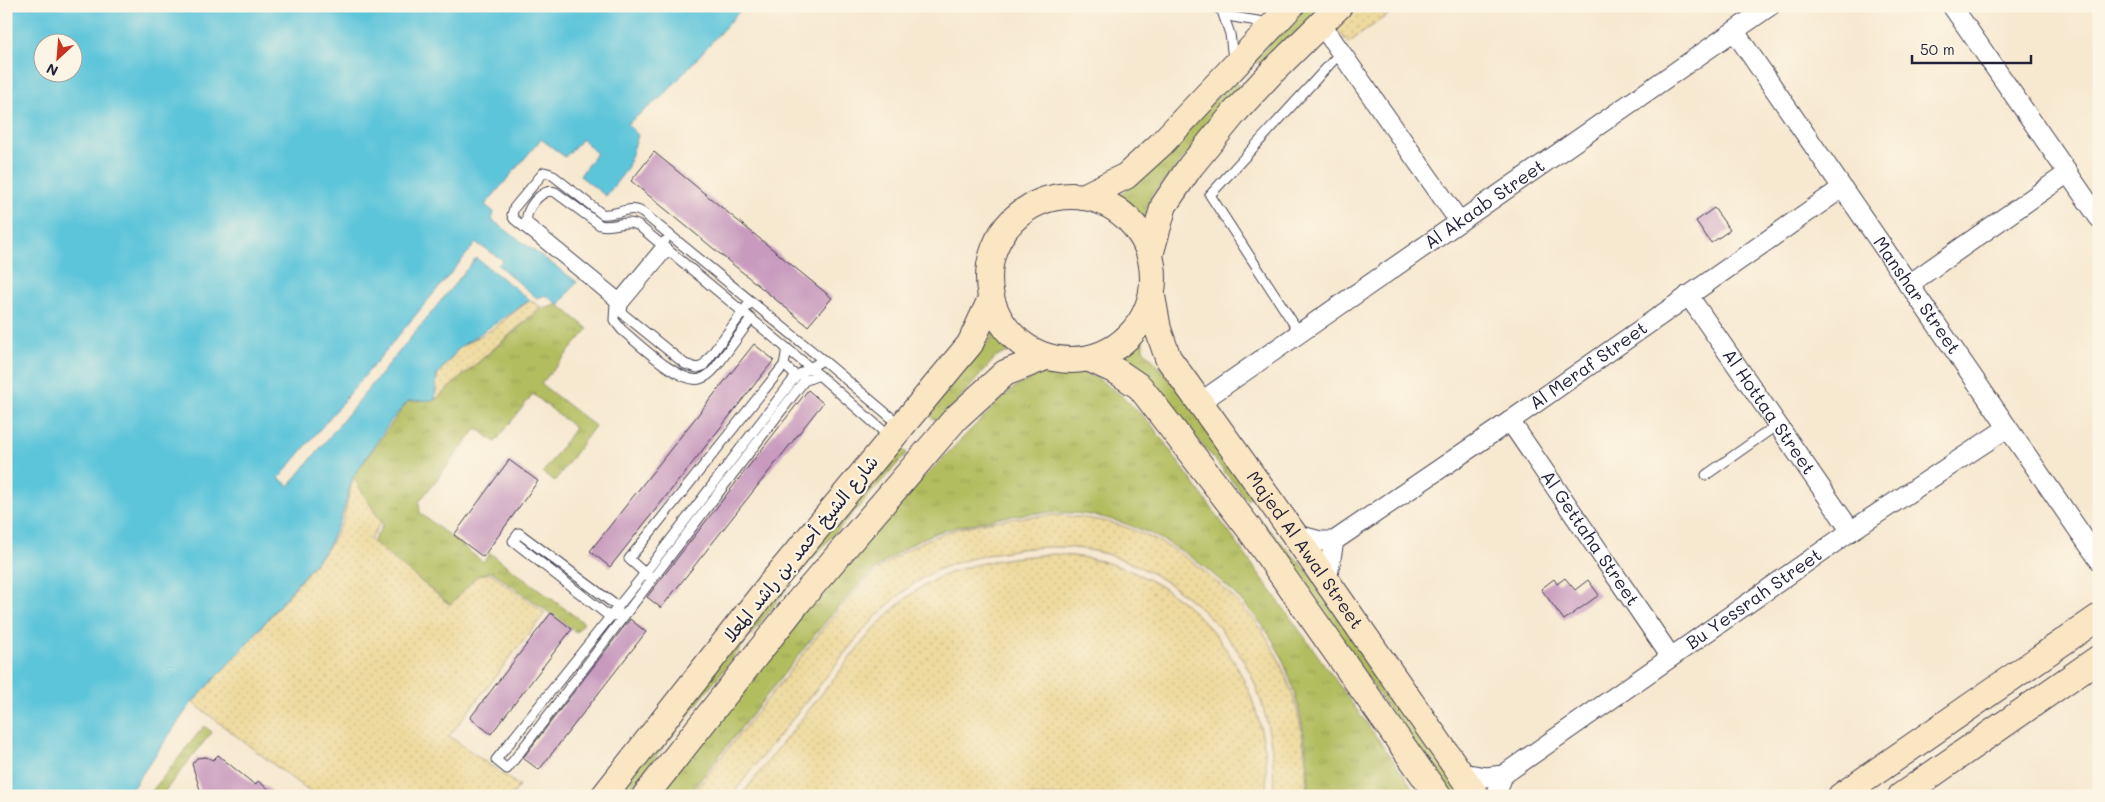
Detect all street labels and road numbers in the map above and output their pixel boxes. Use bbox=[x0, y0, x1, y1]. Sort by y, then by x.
street label: Al Akaab Street bbox=[1419, 153, 1549, 254]
street label: Manshar Street bbox=[1868, 231, 1966, 358]
street label: Al Meraf Street bbox=[1524, 315, 1652, 415]
street label: Al Hottaa Street bbox=[1718, 344, 1821, 479]
street label: شارع الشيخ أحمد بن راشد المعلا bbox=[717, 450, 884, 647]
street label: Al Gettaha Street bbox=[1536, 465, 1646, 610]
street label: Majed Al Awal Street bbox=[1242, 466, 1369, 633]
street label: Bu Yessrah Street bbox=[1681, 542, 1826, 654]

